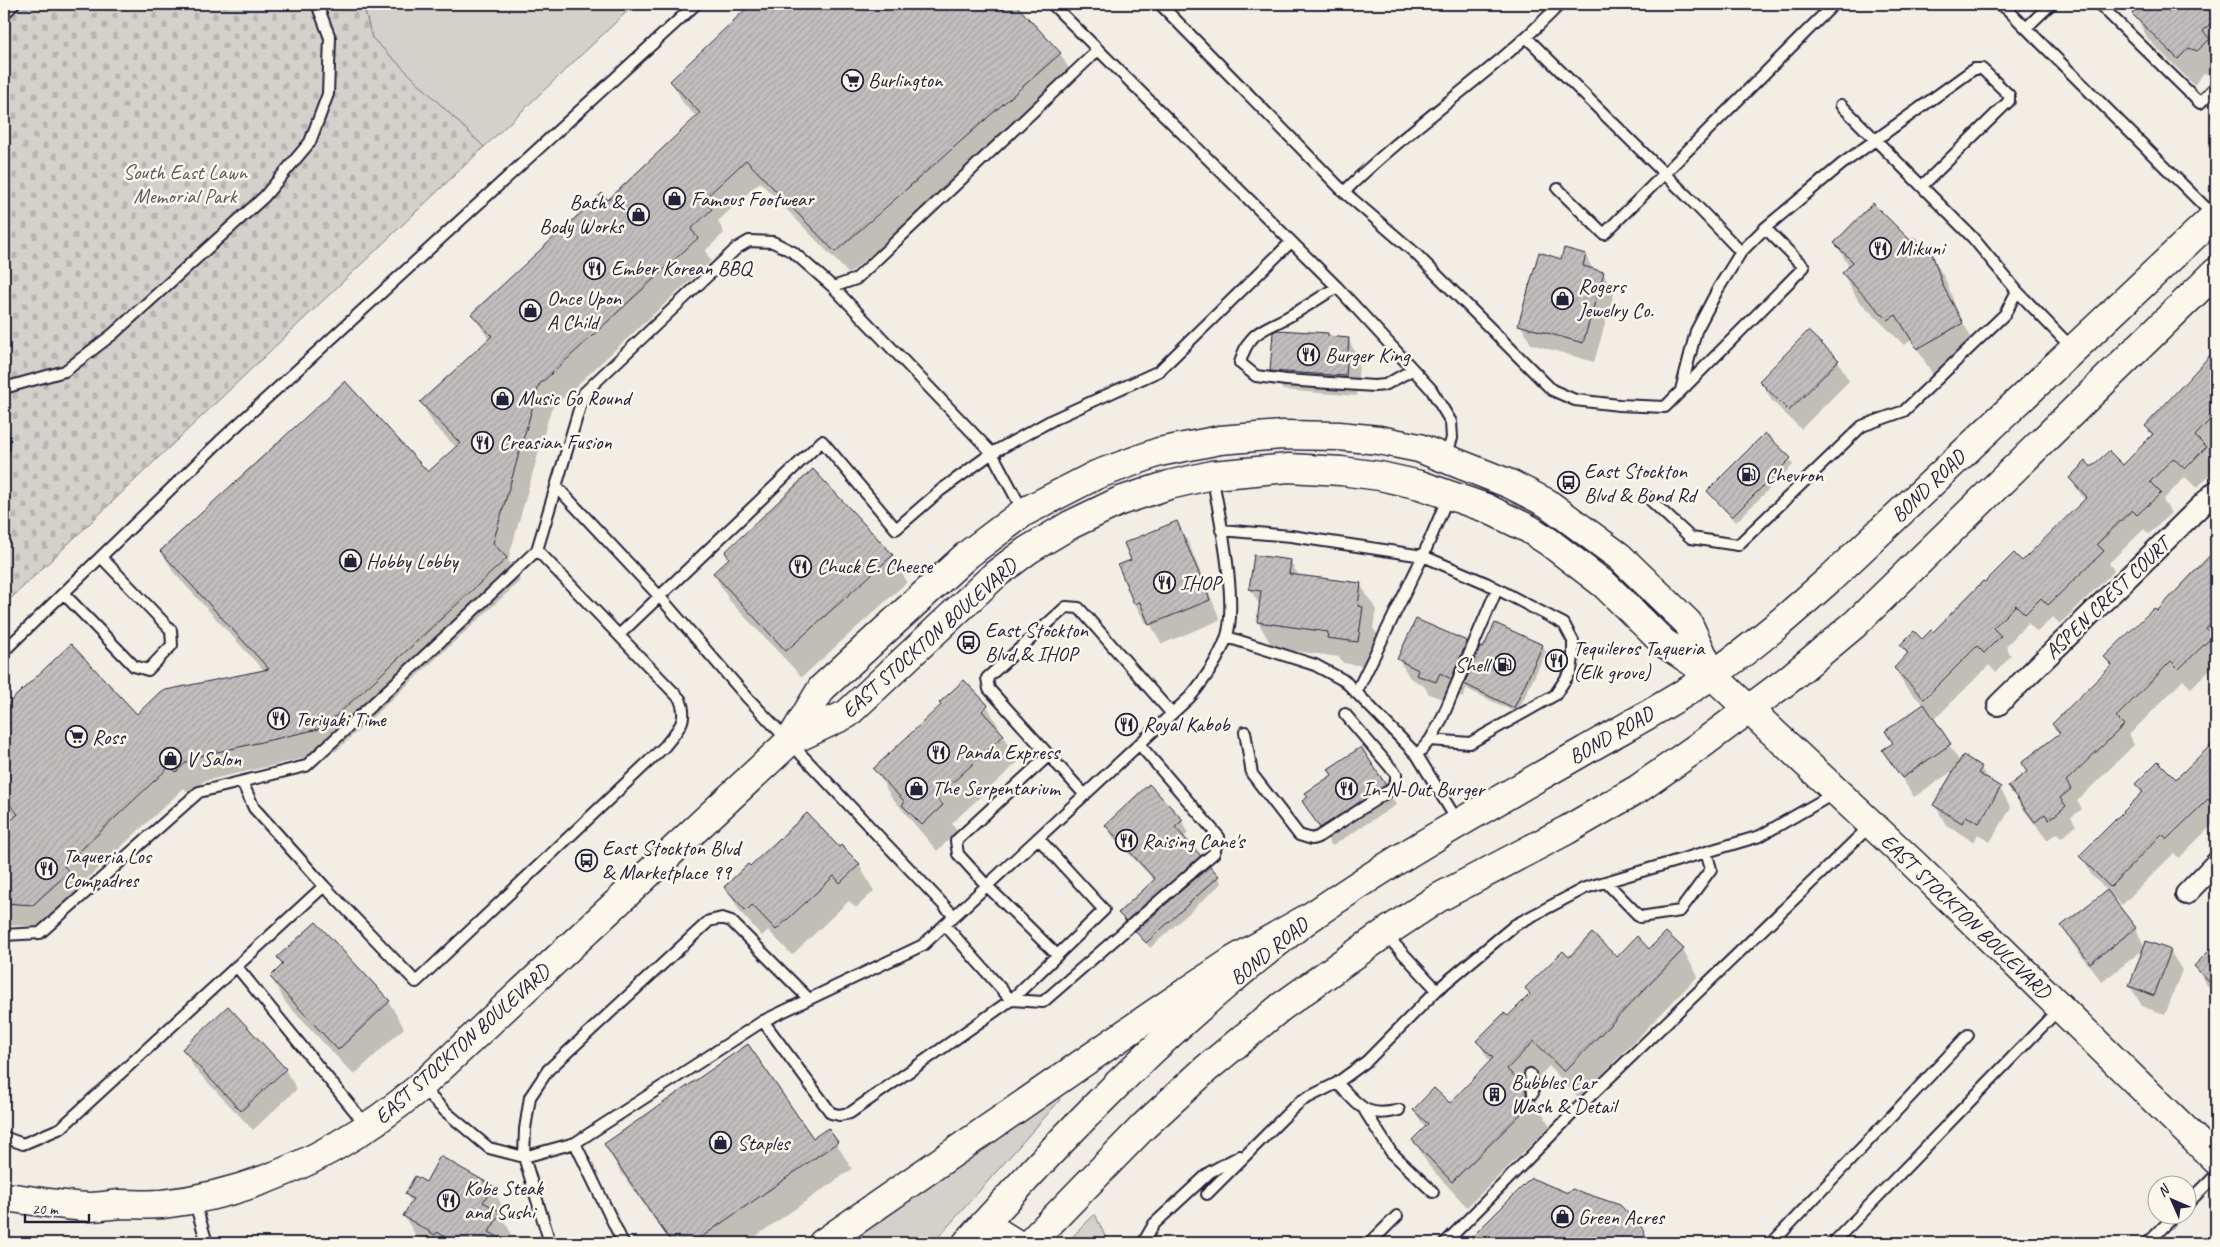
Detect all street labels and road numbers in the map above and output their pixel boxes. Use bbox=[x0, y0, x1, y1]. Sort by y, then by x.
street label: BOND ROAD bbox=[1885, 443, 1972, 528]
street label: ASPEN CREST COURT bbox=[2039, 529, 2178, 664]
street label: EAST STOCKTON BOULEVARD bbox=[836, 551, 1023, 723]
street label: BOND ROAD bbox=[1564, 699, 1660, 770]
street label: EAST STOCKTON BOULEVARD bbox=[1875, 828, 2058, 1005]
street label: BOND ROAD bbox=[1224, 910, 1315, 991]
street label: EAST STOCKTON BOULEVARD bbox=[369, 957, 556, 1129]

